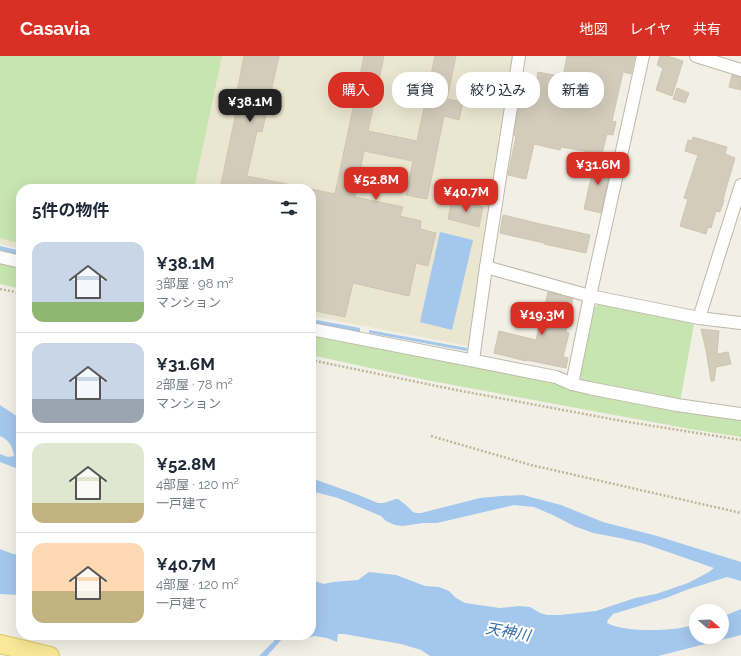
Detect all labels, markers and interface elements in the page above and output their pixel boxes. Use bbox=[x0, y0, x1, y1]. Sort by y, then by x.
text: Casavia bbox=[20, 17, 90, 39]
text: 地図 bbox=[579, 21, 607, 37]
text: レイヤ bbox=[629, 21, 671, 37]
text: 共有 bbox=[693, 21, 721, 37]
chip: 購入 bbox=[328, 72, 384, 108]
chip: 賃貸 bbox=[392, 72, 448, 108]
chip: 絞り込み bbox=[456, 72, 540, 108]
chip: 新着 bbox=[548, 72, 604, 108]
pin: ¥38.1M bbox=[217, 89, 283, 123]
text: ¥38.1M bbox=[228, 94, 272, 109]
pin: ¥31.6M bbox=[565, 152, 631, 186]
text: ¥31.6M bbox=[576, 157, 621, 172]
pin: ¥52.8M bbox=[343, 167, 409, 201]
text: ¥52.8M bbox=[353, 172, 399, 187]
pin: ¥40.7M bbox=[433, 179, 499, 213]
text: ¥40.7M bbox=[443, 184, 489, 199]
icon: filters bbox=[278, 197, 300, 219]
text: 5件の物件 bbox=[32, 200, 109, 220]
text: ¥38.1M bbox=[156, 253, 215, 273]
icon: home bbox=[64, 258, 112, 306]
text: 3部屋 · 98 m² bbox=[156, 276, 234, 291]
text: マンション bbox=[156, 295, 221, 310]
pin: ¥19.3M bbox=[509, 302, 575, 336]
text: ¥19.3M bbox=[520, 307, 564, 322]
text: ¥31.6M bbox=[156, 354, 215, 374]
icon: home bbox=[64, 359, 112, 407]
text: 2部屋 · 78 m² bbox=[156, 377, 233, 392]
text: マンション bbox=[156, 396, 221, 411]
text: ¥52.8M bbox=[156, 454, 216, 474]
icon: home bbox=[64, 459, 112, 507]
text: 4部屋 · 120 m² bbox=[156, 477, 239, 492]
text: 一戸建て bbox=[156, 496, 208, 511]
text: ¥40.7M bbox=[156, 554, 216, 574]
icon: home bbox=[64, 559, 112, 607]
text: 4部屋 · 120 m² bbox=[156, 577, 239, 592]
text: 一戸建て bbox=[156, 596, 208, 611]
north arrow bbox=[689, 604, 729, 644]
map controls bbox=[689, 604, 729, 644]
water label: 天神川 bbox=[484, 619, 534, 645]

